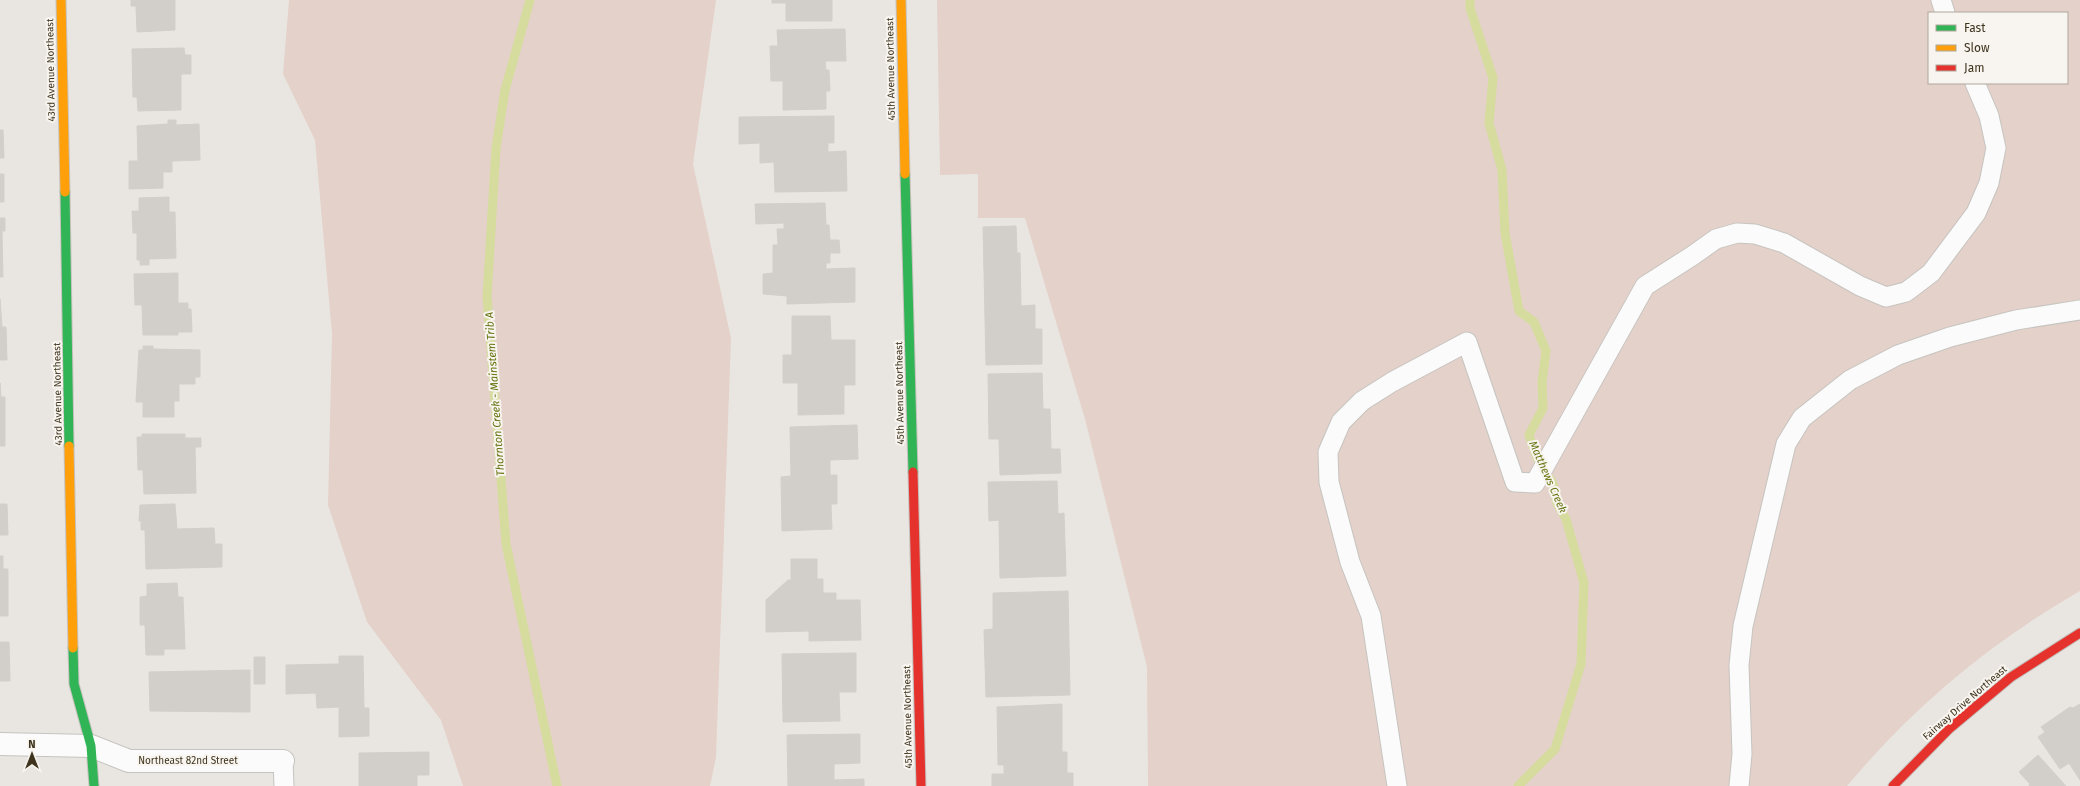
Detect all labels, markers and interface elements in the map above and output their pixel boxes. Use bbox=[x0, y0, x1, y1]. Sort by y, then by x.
legend bbox=[1928, 12, 2068, 84]
street label: 45th Avenue Northeast bbox=[884, 17, 898, 121]
street label: 43rd Avenue Northeast bbox=[44, 18, 58, 122]
text: Fast bbox=[1964, 21, 1986, 35]
text: Slow bbox=[1964, 41, 1990, 55]
text: Jam bbox=[1964, 61, 1984, 75]
water label: Thornton Creek - Mainstem Trib A bbox=[483, 312, 507, 476]
street label: 45th Avenue Northeast bbox=[893, 341, 907, 445]
street label: 43rd Avenue Northeast bbox=[51, 342, 65, 446]
water label: Matthews Creek bbox=[1526, 439, 1570, 515]
street label: Fairway Drive Northeast bbox=[1921, 663, 2010, 743]
street label: 45th Avenue Northeast bbox=[901, 665, 915, 769]
north arrow bbox=[12, 734, 52, 774]
text: N bbox=[28, 738, 36, 751]
street label: Northeast 82nd Street bbox=[138, 755, 238, 767]

